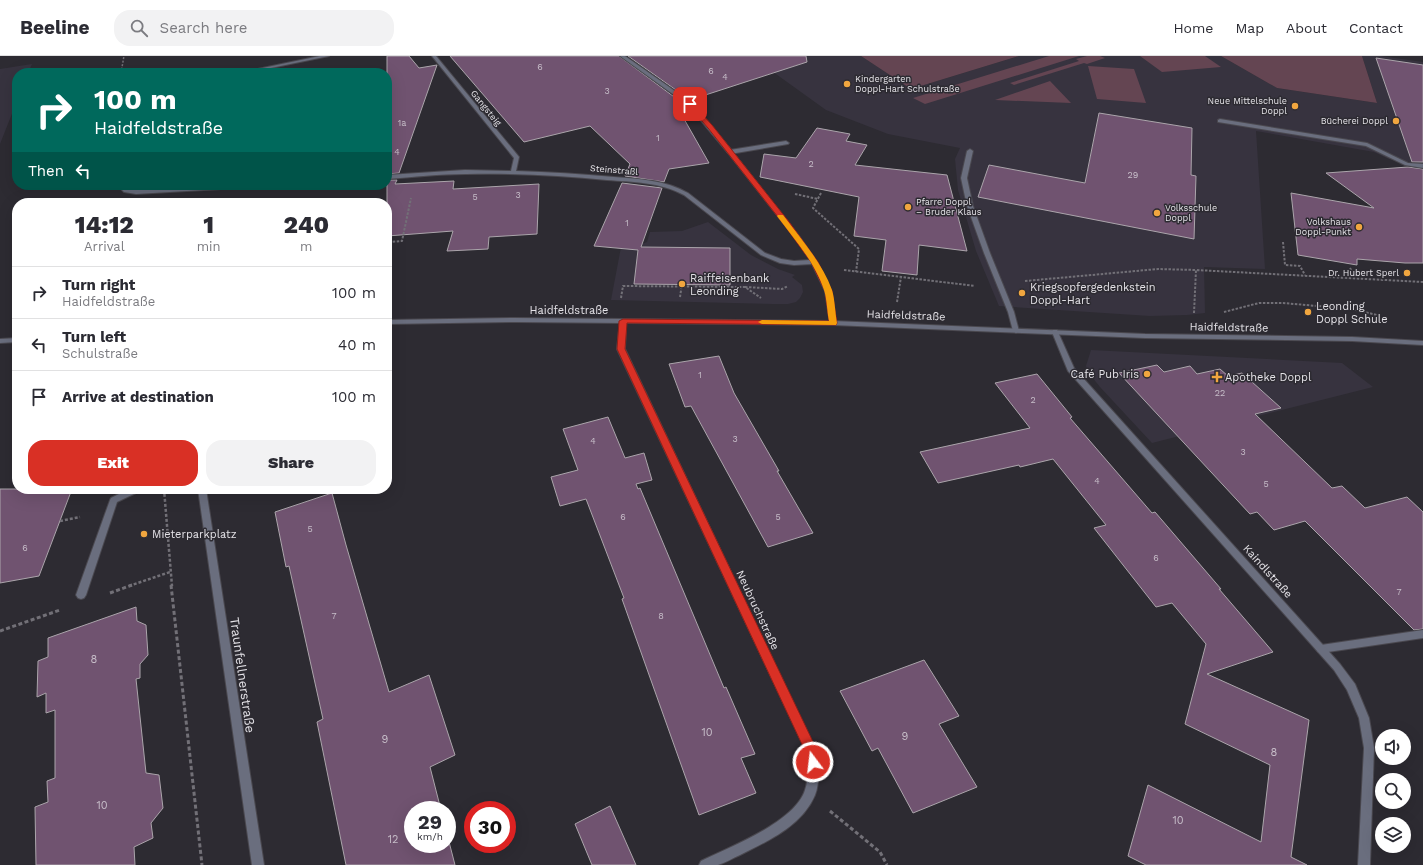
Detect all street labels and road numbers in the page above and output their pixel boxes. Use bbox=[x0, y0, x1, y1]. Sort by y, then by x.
street label: Gangsteig bbox=[469, 88, 504, 128]
street label: Steinstraßl bbox=[590, 163, 639, 177]
street label: Haidfeldstraße bbox=[530, 304, 608, 317]
street label: Haidfeldstraße bbox=[866, 308, 946, 323]
street label: Haidfeldstraße bbox=[1189, 320, 1269, 335]
street label: Kaindlstraße bbox=[1240, 542, 1295, 601]
street label: Neubruchstraße bbox=[733, 568, 782, 652]
street label: Traunfellnerstraße bbox=[227, 616, 258, 734]

